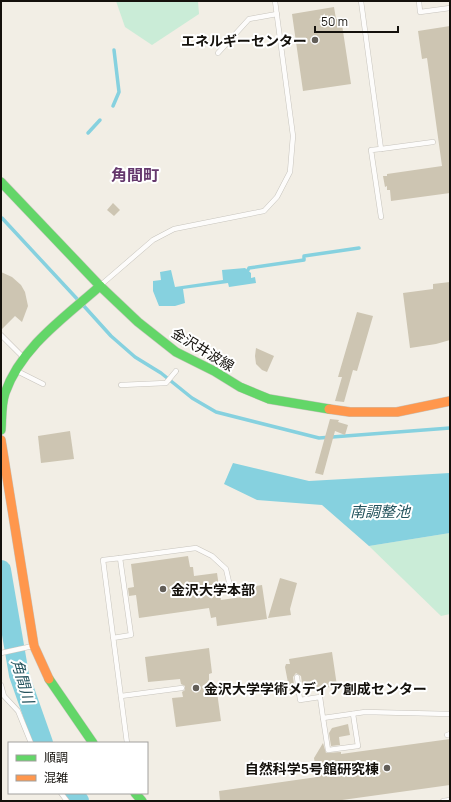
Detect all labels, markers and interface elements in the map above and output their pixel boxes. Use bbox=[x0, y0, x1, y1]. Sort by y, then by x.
scale bar bbox=[315, 8, 398, 34]
text: 50 m bbox=[321, 13, 348, 30]
place label: エネルギーセンター bbox=[181, 31, 307, 50]
marker: エネルギーセンター bbox=[310, 35, 320, 45]
district label: 角間町 bbox=[111, 164, 159, 186]
street label: 金沢井波線 bbox=[168, 323, 238, 375]
water label: 南調整池 bbox=[350, 501, 412, 522]
place label: 金沢大学本部 bbox=[171, 580, 255, 599]
marker: 金沢大学本部 bbox=[158, 584, 168, 594]
water label: 角間川 bbox=[7, 656, 40, 707]
place label: 金沢大学学術メディア創成センター bbox=[204, 679, 427, 698]
marker: 金沢大学学術メディア創成センター bbox=[191, 683, 201, 693]
legend bbox=[8, 742, 148, 794]
text: 順調 bbox=[44, 749, 68, 766]
place label: 自然科学5号館研究棟 bbox=[245, 759, 379, 778]
marker: 自然科学5号館研究棟 bbox=[382, 763, 392, 773]
text: 混雑 bbox=[44, 769, 68, 786]

